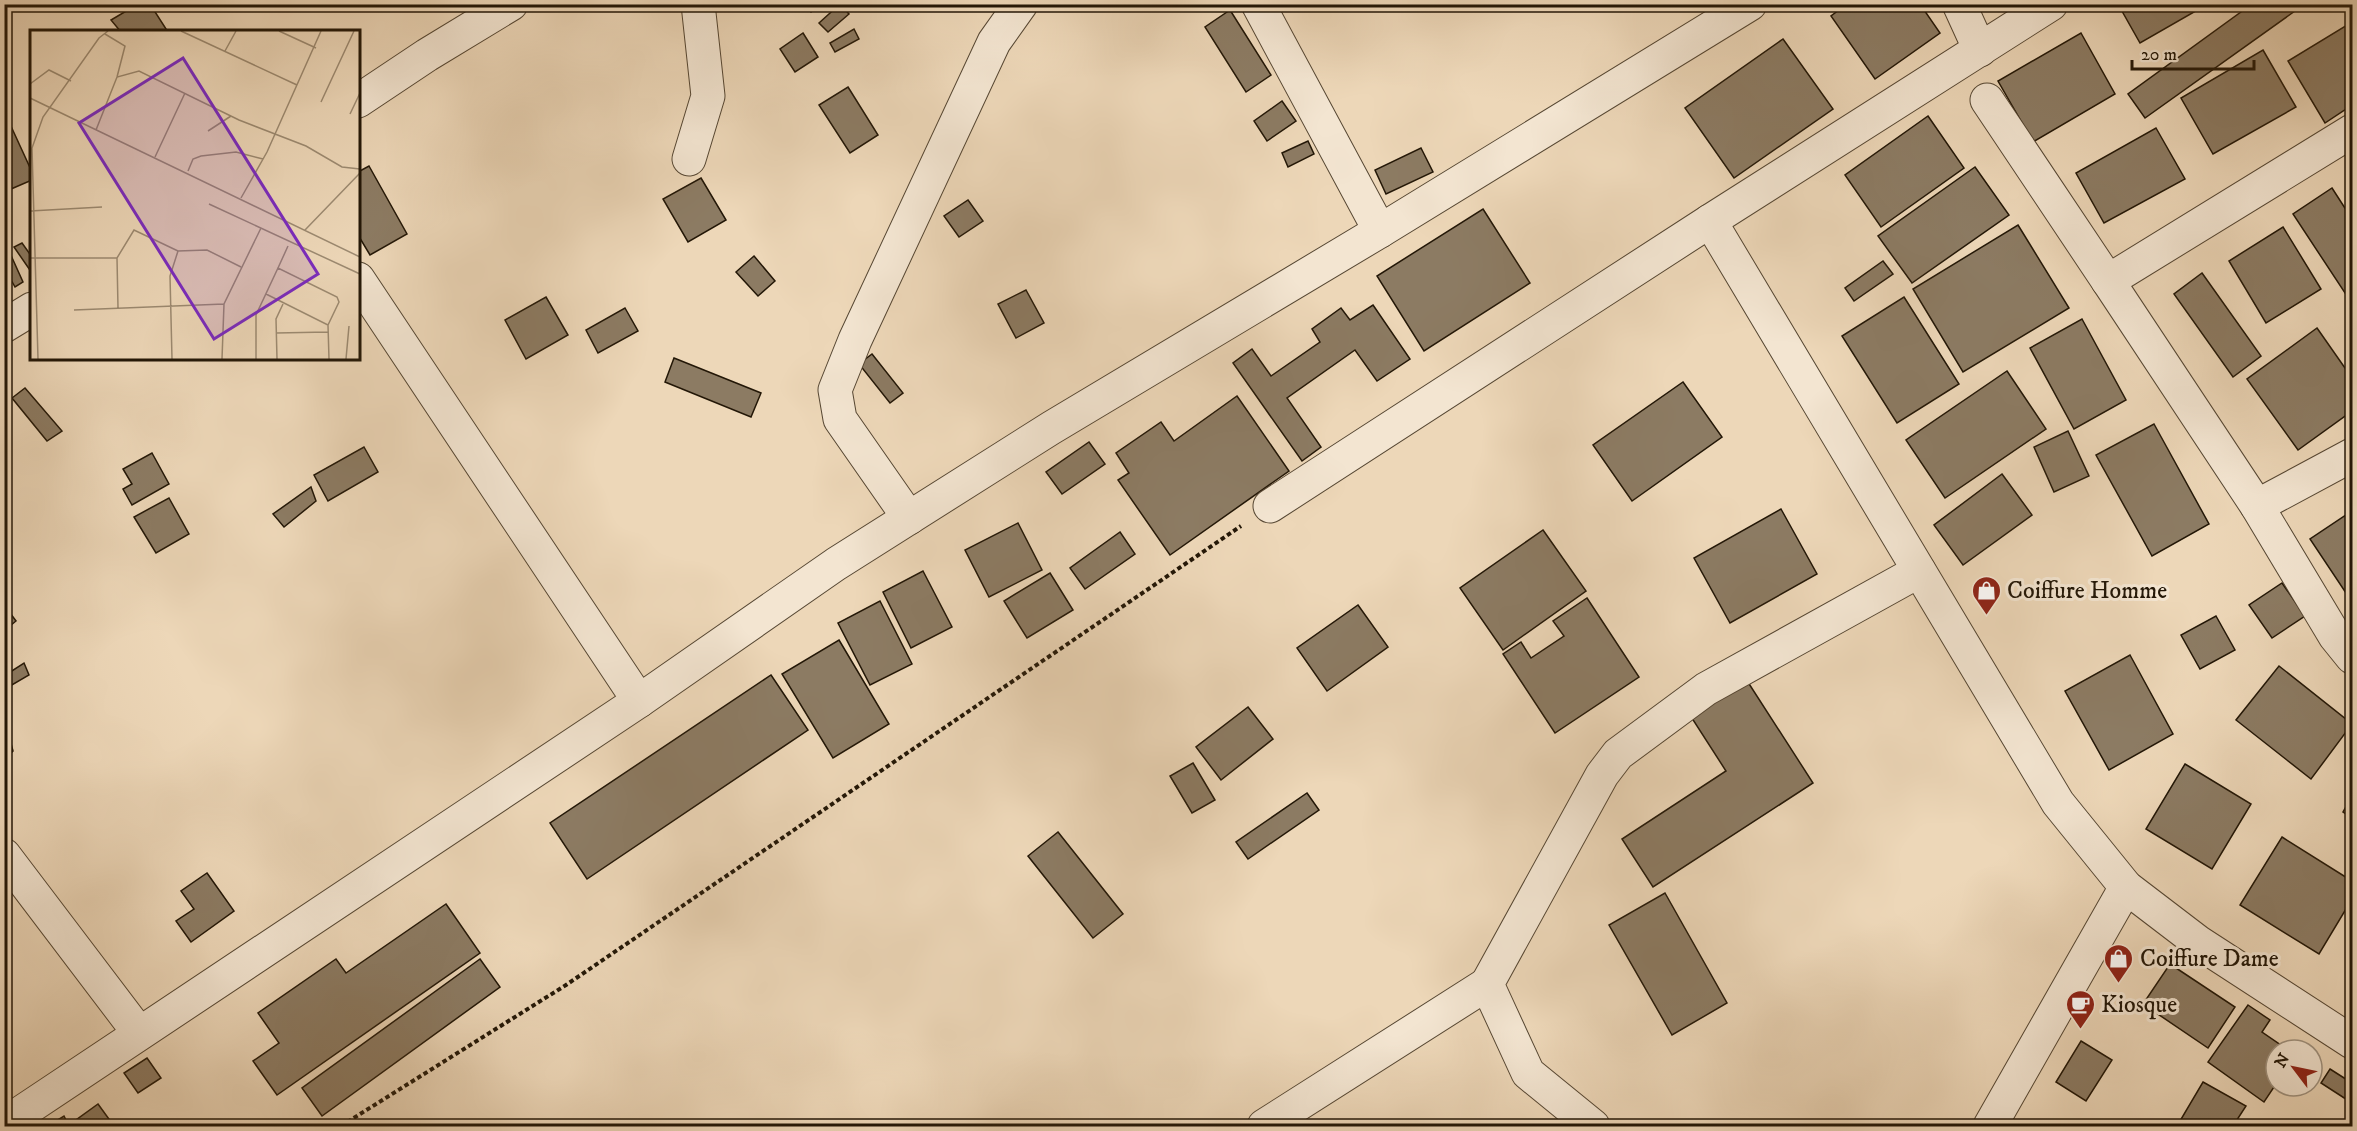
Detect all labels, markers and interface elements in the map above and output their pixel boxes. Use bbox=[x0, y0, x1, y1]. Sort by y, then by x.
inset map bbox=[30, 30, 360, 360]
scale bar bbox=[2132, 33, 2254, 71]
text: 20 m bbox=[2141, 44, 2177, 66]
shop icon: Coiffure Homme bbox=[1970, 574, 2002, 616]
place label: Coiffure Homme bbox=[2007, 576, 2167, 606]
shop icon: Coiffure Dame bbox=[2103, 942, 2135, 984]
place label: Coiffure Dame bbox=[2140, 944, 2279, 974]
cafe icon: Kiosque bbox=[2064, 988, 2096, 1030]
place label: Kiosque bbox=[2101, 990, 2177, 1020]
north arrow bbox=[2264, 1038, 2324, 1098]
text: N bbox=[2270, 1050, 2294, 1071]

